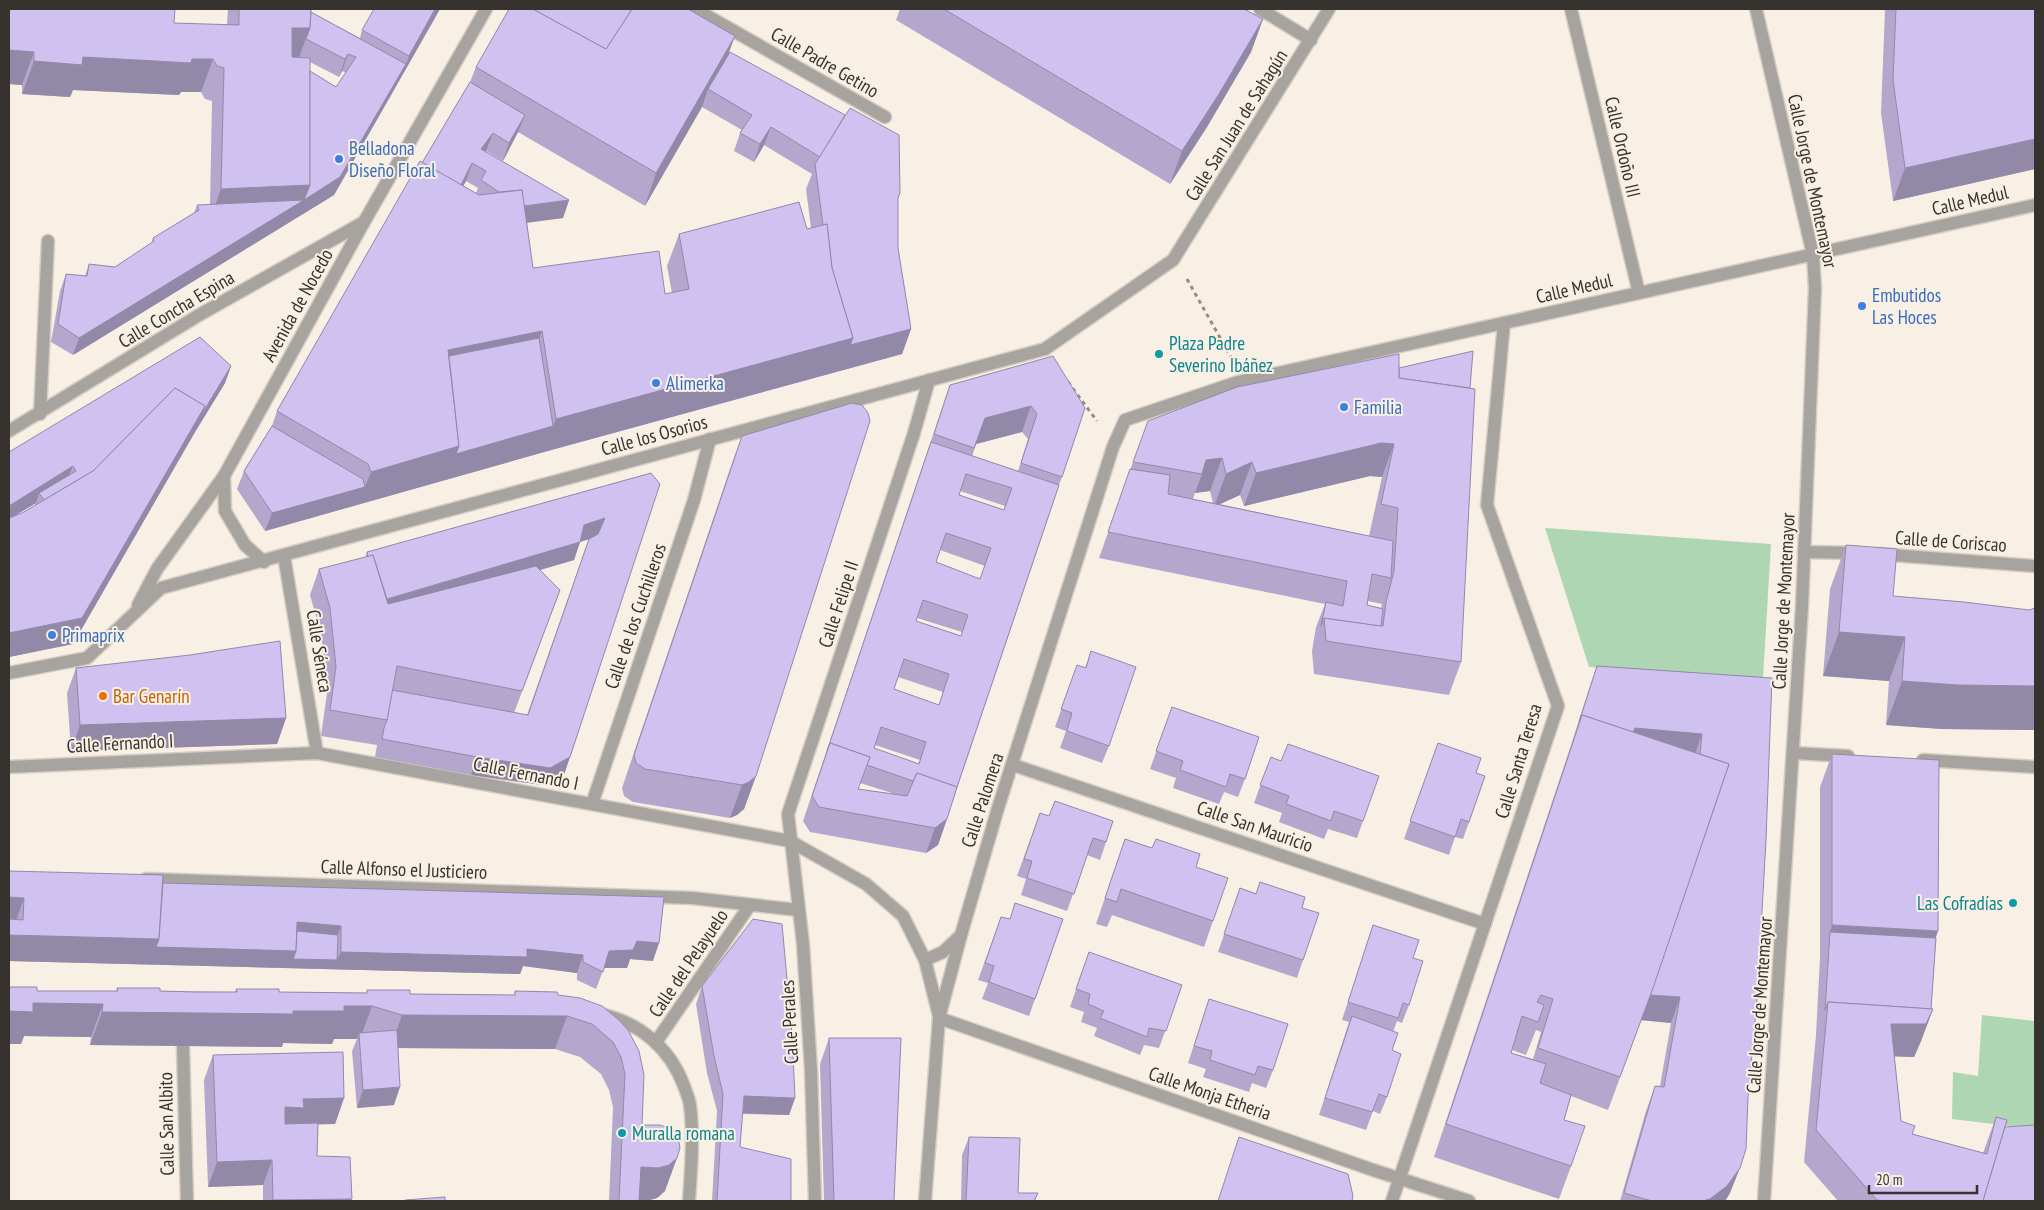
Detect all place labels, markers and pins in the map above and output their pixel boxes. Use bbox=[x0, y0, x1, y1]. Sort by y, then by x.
place label: Belladona Diseño Floral bbox=[349, 136, 436, 182]
marker: Belladona Diseño Floral bbox=[333, 153, 345, 165]
place label: Embutidos Las Hoces bbox=[1872, 283, 1941, 329]
marker: Embutidos Las Hoces bbox=[1856, 300, 1868, 312]
place label: Plaza Padre Severino Ibáñez bbox=[1169, 331, 1273, 377]
marker: Plaza Padre Severino Ibáñez bbox=[1153, 348, 1165, 360]
place label: Alimerka bbox=[666, 371, 724, 395]
marker: Alimerka bbox=[650, 377, 662, 389]
place label: Familia bbox=[1354, 395, 1402, 419]
marker: Familia bbox=[1338, 401, 1350, 413]
place label: Primaprix bbox=[62, 623, 125, 647]
marker: Primaprix bbox=[46, 629, 58, 641]
place label: Bar Genarín bbox=[113, 684, 190, 708]
marker: Bar Genarín bbox=[97, 690, 109, 702]
place label: Las Cofradías bbox=[1917, 891, 2003, 915]
marker: Las Cofradías bbox=[2007, 897, 2019, 909]
place label: Muralla romana bbox=[632, 1121, 735, 1145]
marker: Muralla romana bbox=[616, 1127, 628, 1139]

